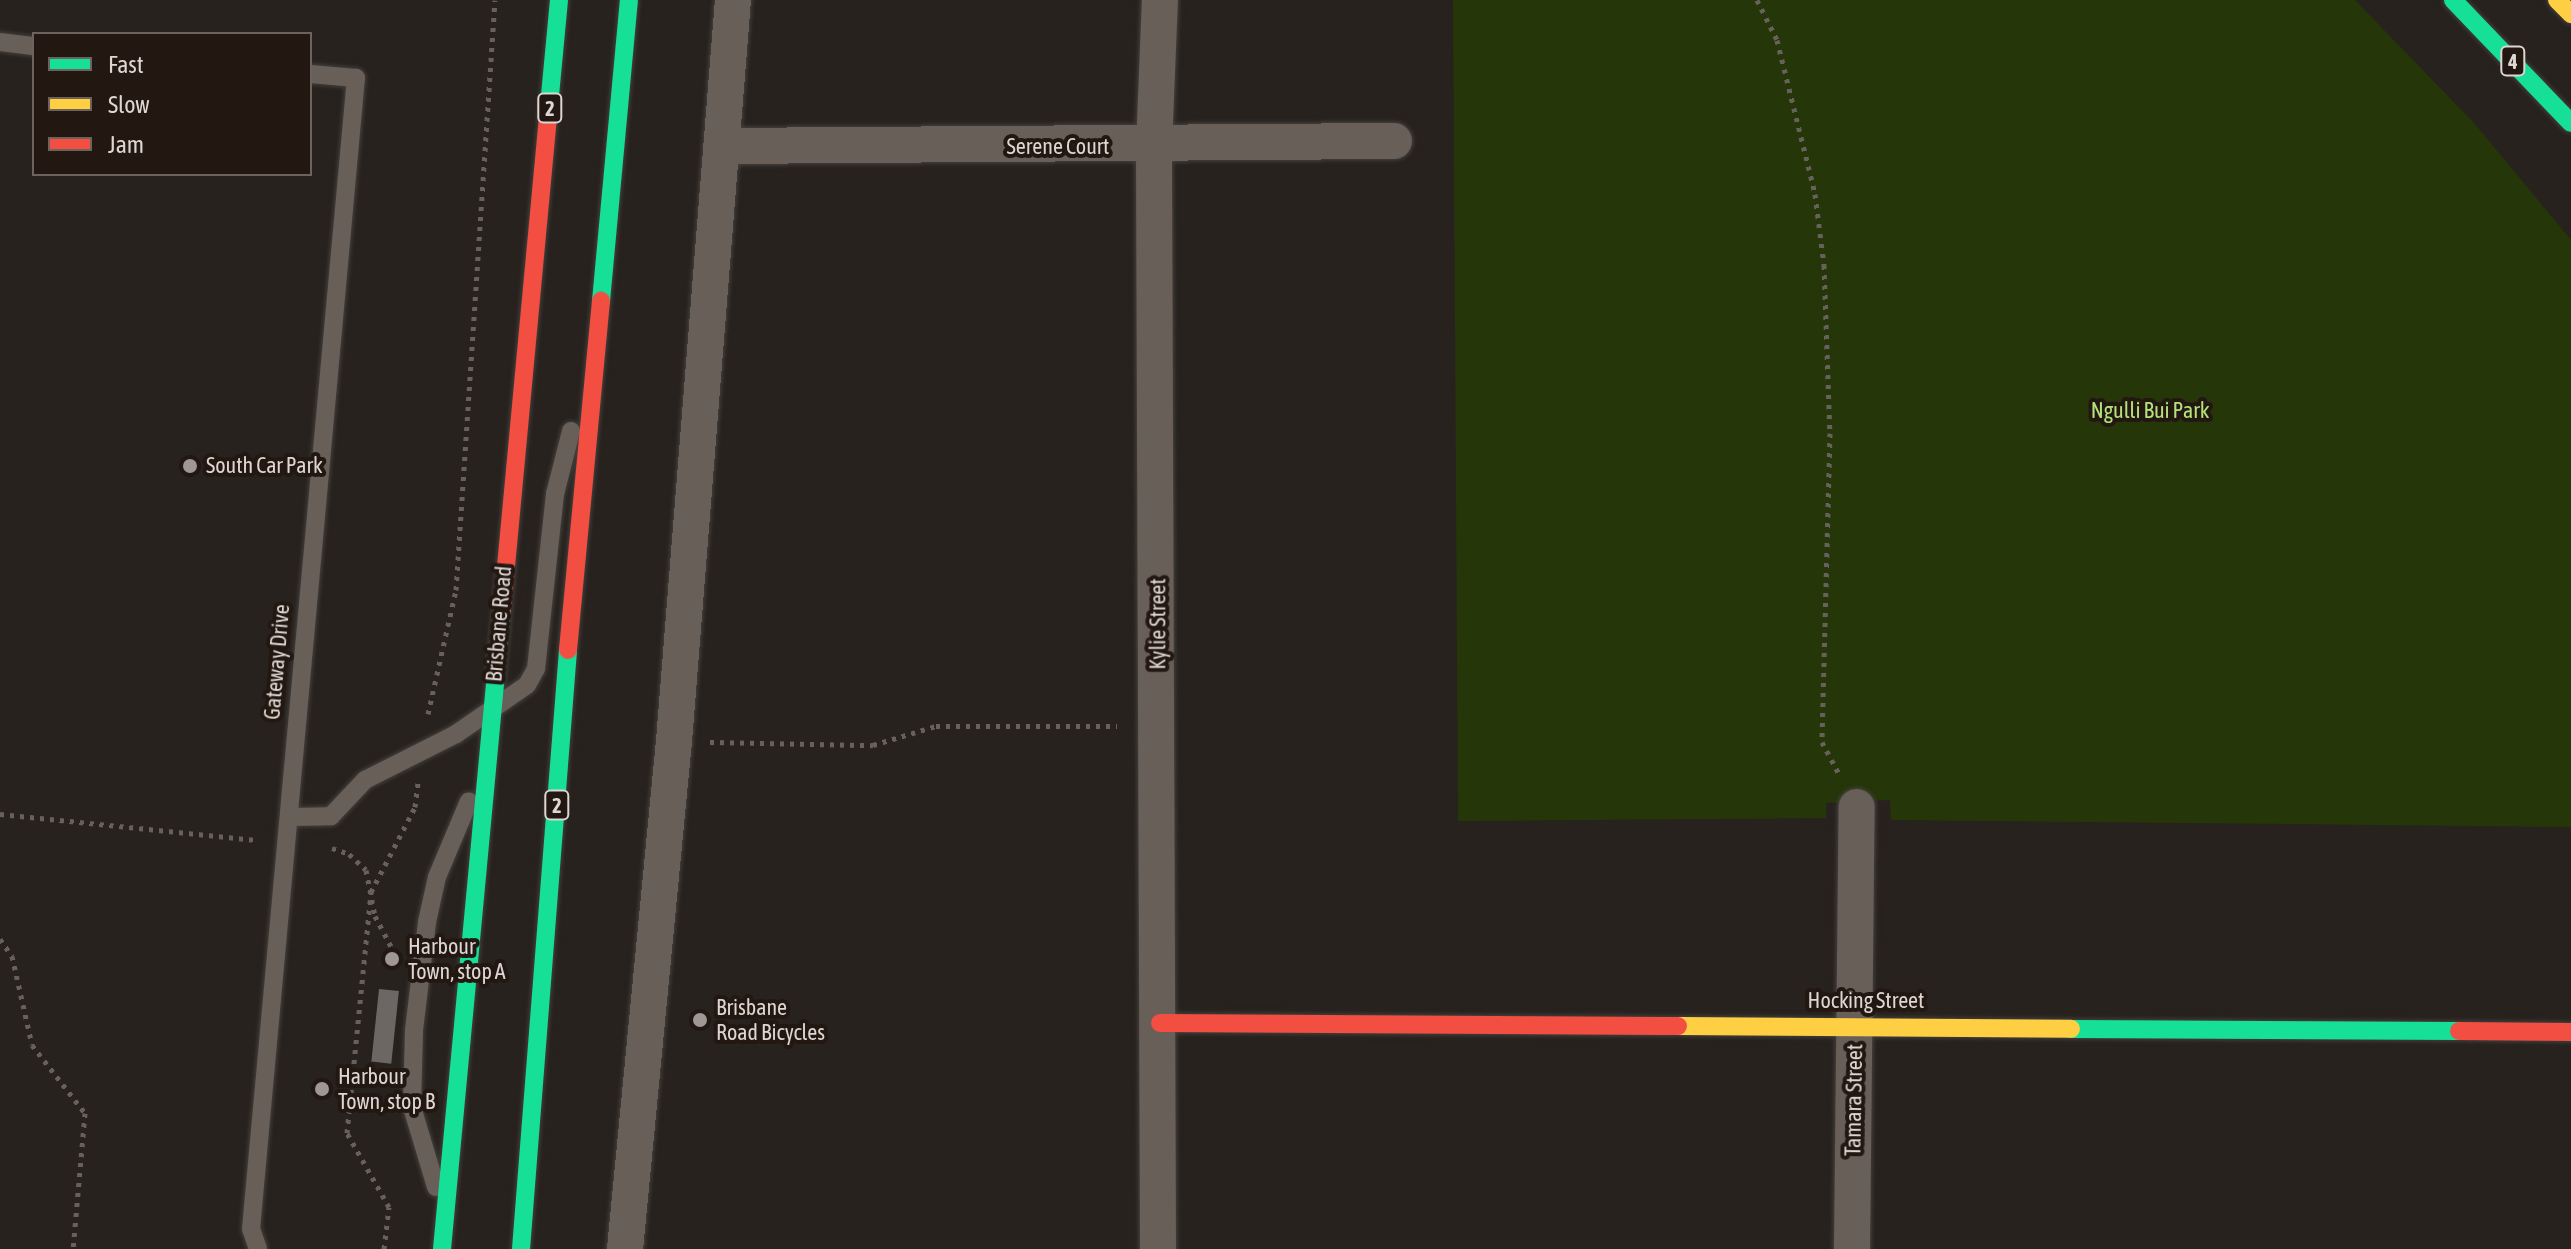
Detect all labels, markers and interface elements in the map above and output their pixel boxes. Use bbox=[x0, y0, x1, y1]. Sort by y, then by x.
legend bbox=[32, 32, 312, 176]
road number: 4 bbox=[2499, 45, 2527, 77]
text: Fast bbox=[108, 51, 144, 78]
text: Slow bbox=[108, 91, 150, 118]
road number: 2 bbox=[536, 92, 564, 124]
text: Jam bbox=[108, 131, 144, 158]
street label: Serene Court bbox=[1007, 134, 1109, 160]
park label: Ngulli Bui Park bbox=[2091, 398, 2209, 424]
place label: South Car Park bbox=[206, 453, 323, 479]
marker: South Car Park bbox=[181, 457, 199, 475]
street label: Brisbane Road bbox=[481, 565, 517, 683]
street label: Kylie Street bbox=[1145, 578, 1171, 670]
street label: Gateway Drive bbox=[259, 603, 295, 721]
road number: 2 bbox=[543, 789, 571, 821]
place label: Harbour Town, stop A bbox=[408, 933, 506, 984]
marker: Harbour Town, stop A bbox=[383, 950, 401, 968]
street label: Hocking Street bbox=[1808, 988, 1924, 1014]
place label: Brisbane Road Bicycles bbox=[716, 994, 825, 1046]
marker: Brisbane Road Bicycles bbox=[691, 1011, 709, 1029]
street label: Tamara Street bbox=[1840, 1044, 1868, 1156]
place label: Harbour Town, stop B bbox=[338, 1063, 435, 1114]
marker: Harbour Town, stop B bbox=[313, 1080, 331, 1098]

